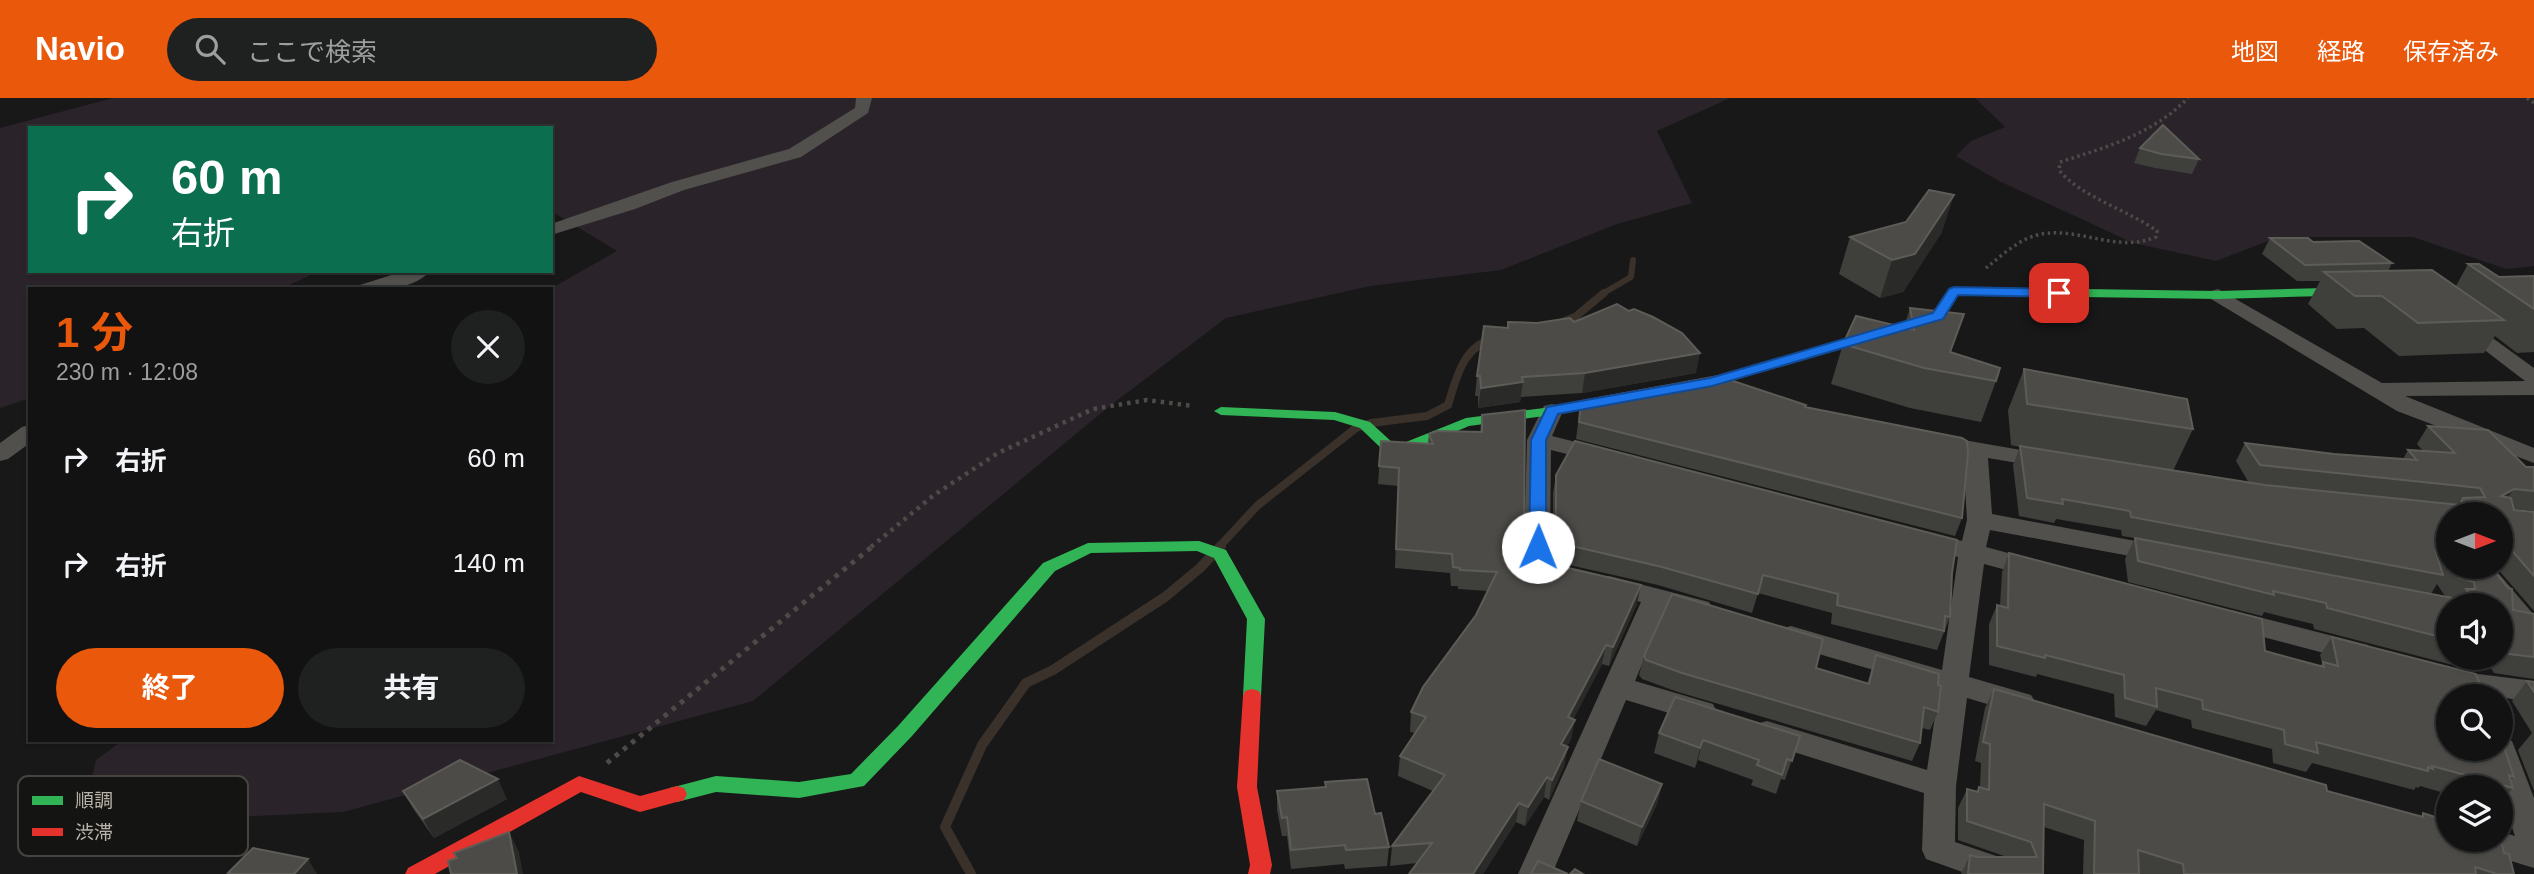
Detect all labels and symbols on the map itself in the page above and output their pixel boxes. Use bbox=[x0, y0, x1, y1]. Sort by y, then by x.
pin bbox=[2029, 263, 2089, 323]
north arrow bbox=[2436, 502, 2513, 579]
position arrow bbox=[1501, 510, 1575, 584]
legend bbox=[18, 776, 248, 856]
text: 順調 bbox=[75, 790, 113, 811]
text: 渋滞 bbox=[75, 822, 113, 843]

